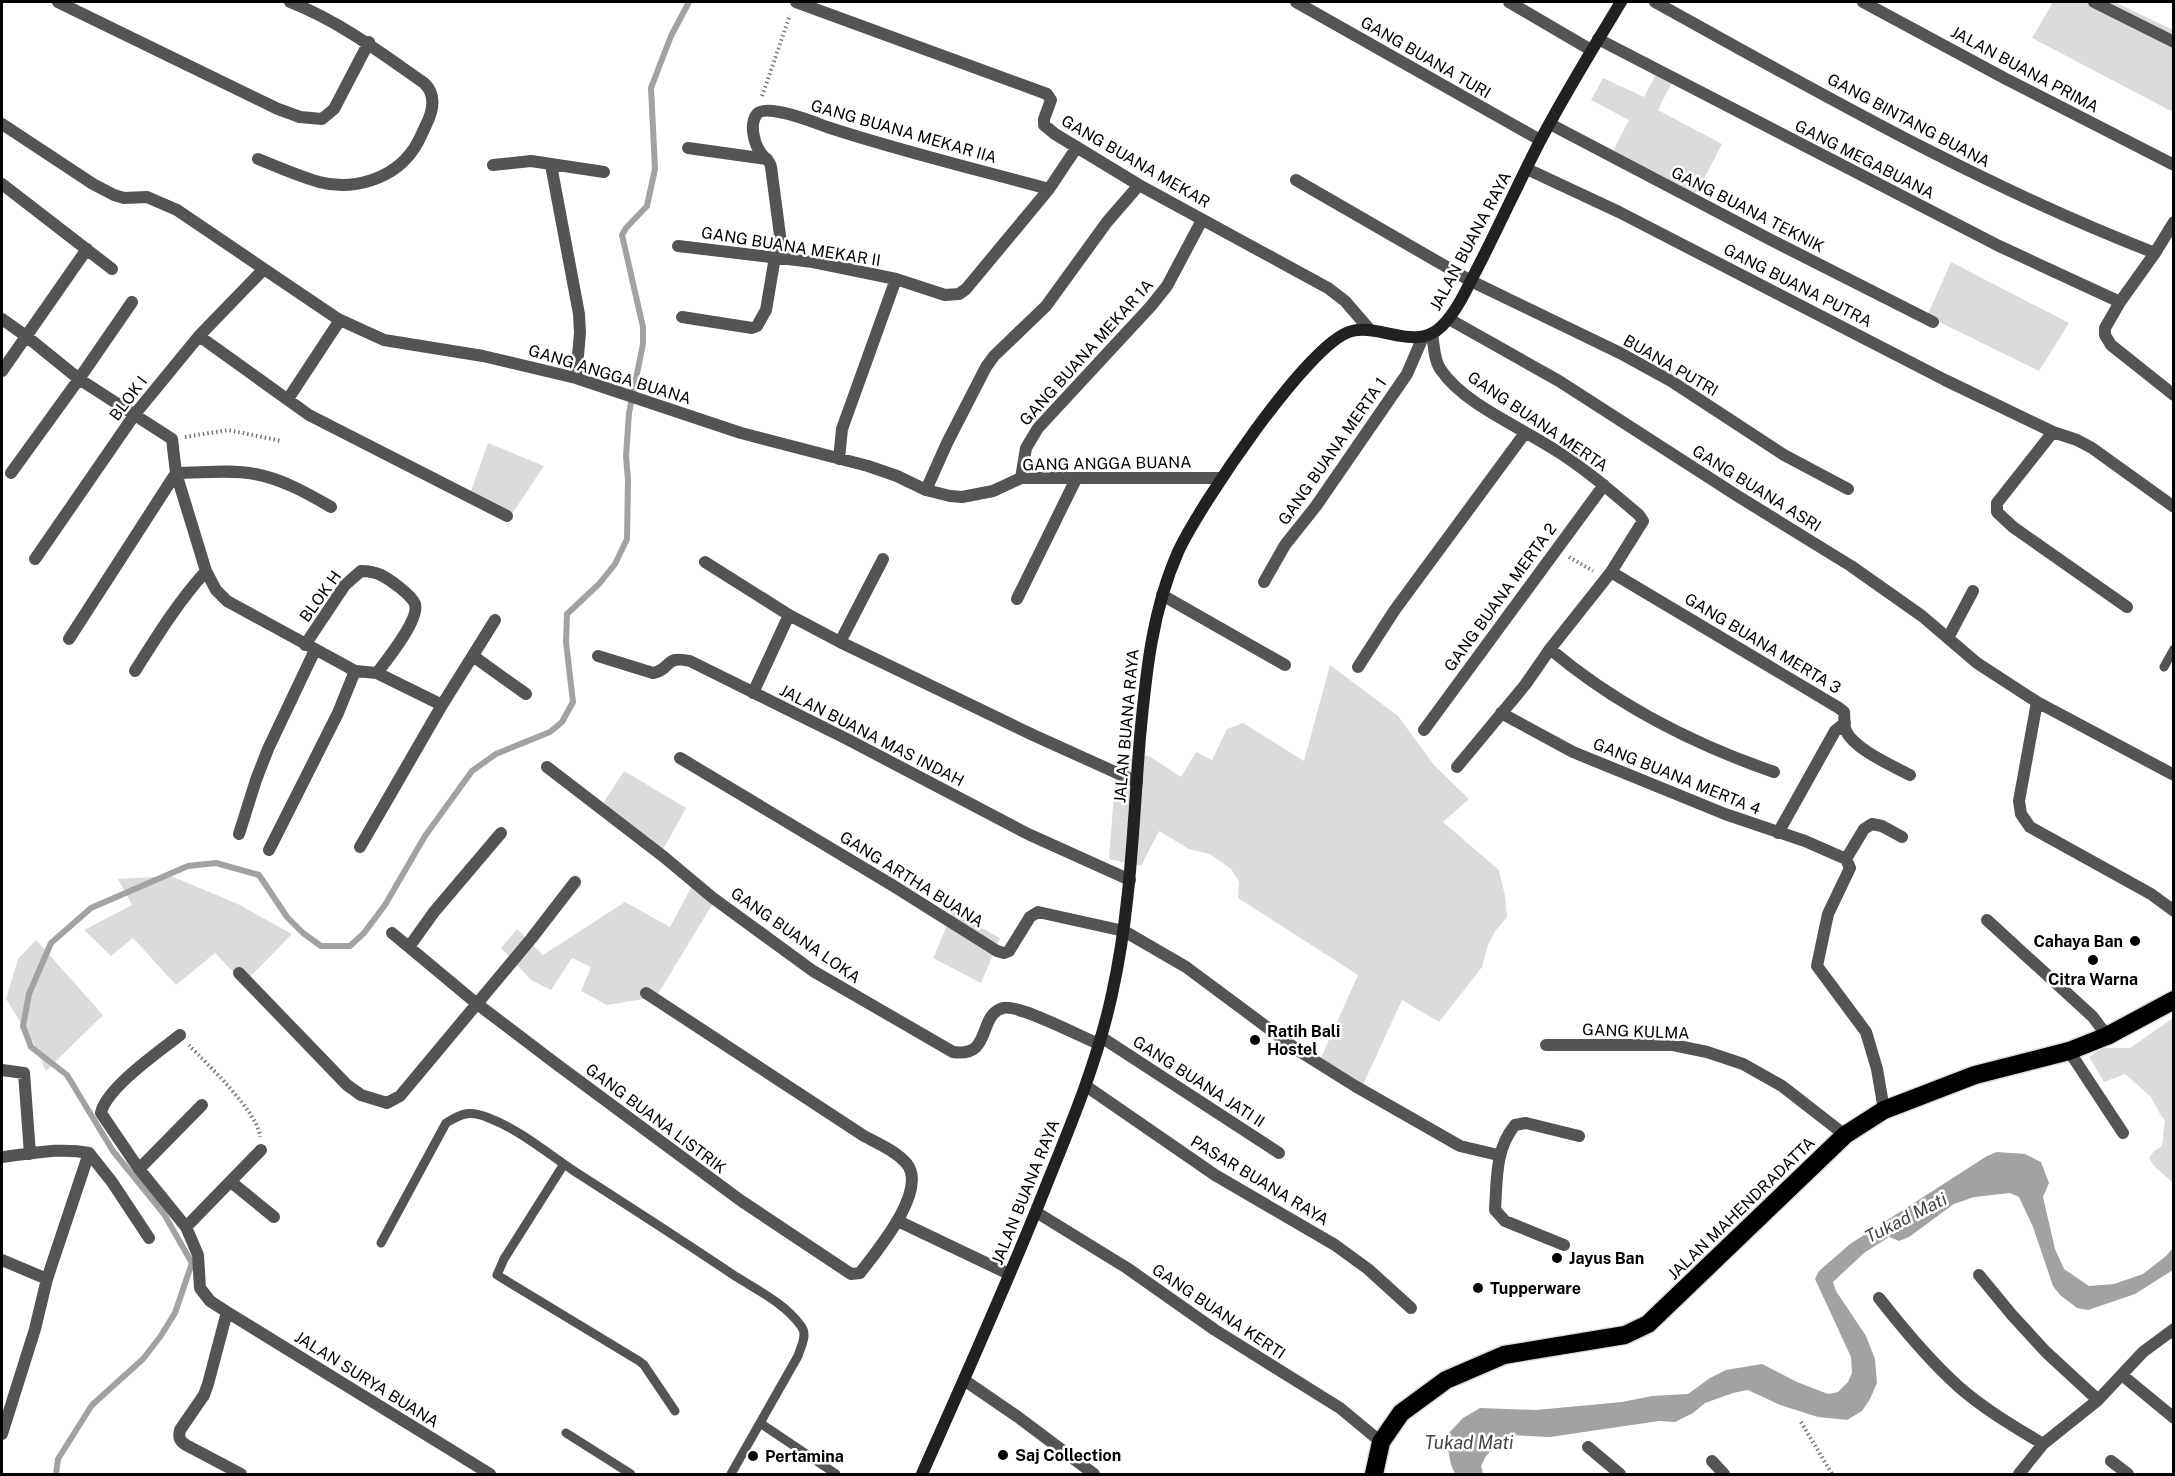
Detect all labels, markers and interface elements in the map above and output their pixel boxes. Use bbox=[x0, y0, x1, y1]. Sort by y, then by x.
street label: GANG BUANA TURI bbox=[1357, 12, 1494, 102]
street label: JALAN BUANA PRIMA bbox=[1947, 22, 2102, 117]
street label: GANG BINTANG BUANA bbox=[1824, 69, 1993, 171]
street label: GANG BUANA MEKAR IIA bbox=[809, 96, 999, 167]
street label: GANG BUANA MEKAR bbox=[1058, 111, 1213, 212]
street label: GANG MEGABUANA bbox=[1792, 116, 1938, 203]
street label: GANG BUANA TEKNIK bbox=[1668, 163, 1827, 256]
street label: JALAN BUANA RAYA bbox=[1426, 168, 1515, 314]
street label: GANG BUANA MEKAR II bbox=[700, 223, 882, 270]
street label: GANG BUANA PUTRA bbox=[1720, 240, 1875, 331]
street label: GANG BUANA MEKAR 1A bbox=[1016, 275, 1157, 429]
street label: BUANA PUTRI bbox=[1620, 331, 1722, 400]
street label: GANG ANGGA BUANA bbox=[526, 341, 694, 408]
street label: GANG BUANA MERTA bbox=[1464, 367, 1612, 475]
street label: BLOK I bbox=[106, 372, 151, 424]
street label: GANG BUANA MERTA 1 bbox=[1274, 374, 1391, 529]
street label: GANG BUANA ASRI bbox=[1689, 441, 1825, 536]
street label: GANG ANGGA BUANA bbox=[1022, 453, 1192, 474]
street label: GANG BUANA MERTA 2 bbox=[1440, 519, 1561, 675]
street label: BLOK H bbox=[296, 567, 345, 626]
street label: GANG BUANA MERTA 3 bbox=[1681, 589, 1844, 698]
street label: JALAN BUANA RAYA bbox=[1110, 648, 1143, 804]
street label: JALAN BUANA MAS INDAH bbox=[776, 681, 967, 790]
street label: GANG BUANA MERTA 4 bbox=[1590, 734, 1763, 819]
street label: GANG ARTHA BUANA bbox=[836, 827, 987, 931]
street label: GANG BUANA LOKA bbox=[727, 883, 864, 987]
place label: Cahaya Ban bbox=[2034, 932, 2123, 951]
marker: Cahaya Ban bbox=[2128, 934, 2142, 948]
marker: Citra Warna bbox=[2086, 953, 2100, 967]
place label: Citra Warna bbox=[2048, 970, 2138, 989]
street label: GANG KULMA bbox=[1582, 1020, 1690, 1043]
place label: Ratih Bali Hostel bbox=[1267, 1022, 1340, 1059]
street label: GANG BUANA JATI II bbox=[1129, 1032, 1268, 1131]
marker: Ratih Bali Hostel bbox=[1248, 1033, 1262, 1047]
street label: GANG BUANA LISTRIK bbox=[582, 1059, 730, 1177]
street label: JALAN BUANA RAYA bbox=[988, 1117, 1063, 1267]
street label: PASAR BUANA RAYA bbox=[1187, 1132, 1332, 1229]
street label: JALAN MAHENDRADATTA bbox=[1664, 1133, 1819, 1284]
water label: Tukad Mati bbox=[1861, 1188, 1951, 1247]
place label: Jayus Ban bbox=[1569, 1249, 1644, 1268]
marker: Jayus Ban bbox=[1550, 1251, 1564, 1265]
street label: GANG BUANA KERTI bbox=[1149, 1260, 1289, 1363]
place label: Tupperware bbox=[1490, 1279, 1581, 1298]
marker: Tupperware bbox=[1471, 1281, 1485, 1295]
street label: JALAN SURYA BUANA bbox=[291, 1327, 442, 1432]
water label: Tukad Mati bbox=[1425, 1432, 1514, 1453]
place label: Saj Collection bbox=[1015, 1446, 1121, 1465]
place label: Pertamina bbox=[765, 1447, 844, 1466]
marker: Saj Collection bbox=[996, 1448, 1010, 1462]
marker: Pertamina bbox=[746, 1449, 760, 1463]

